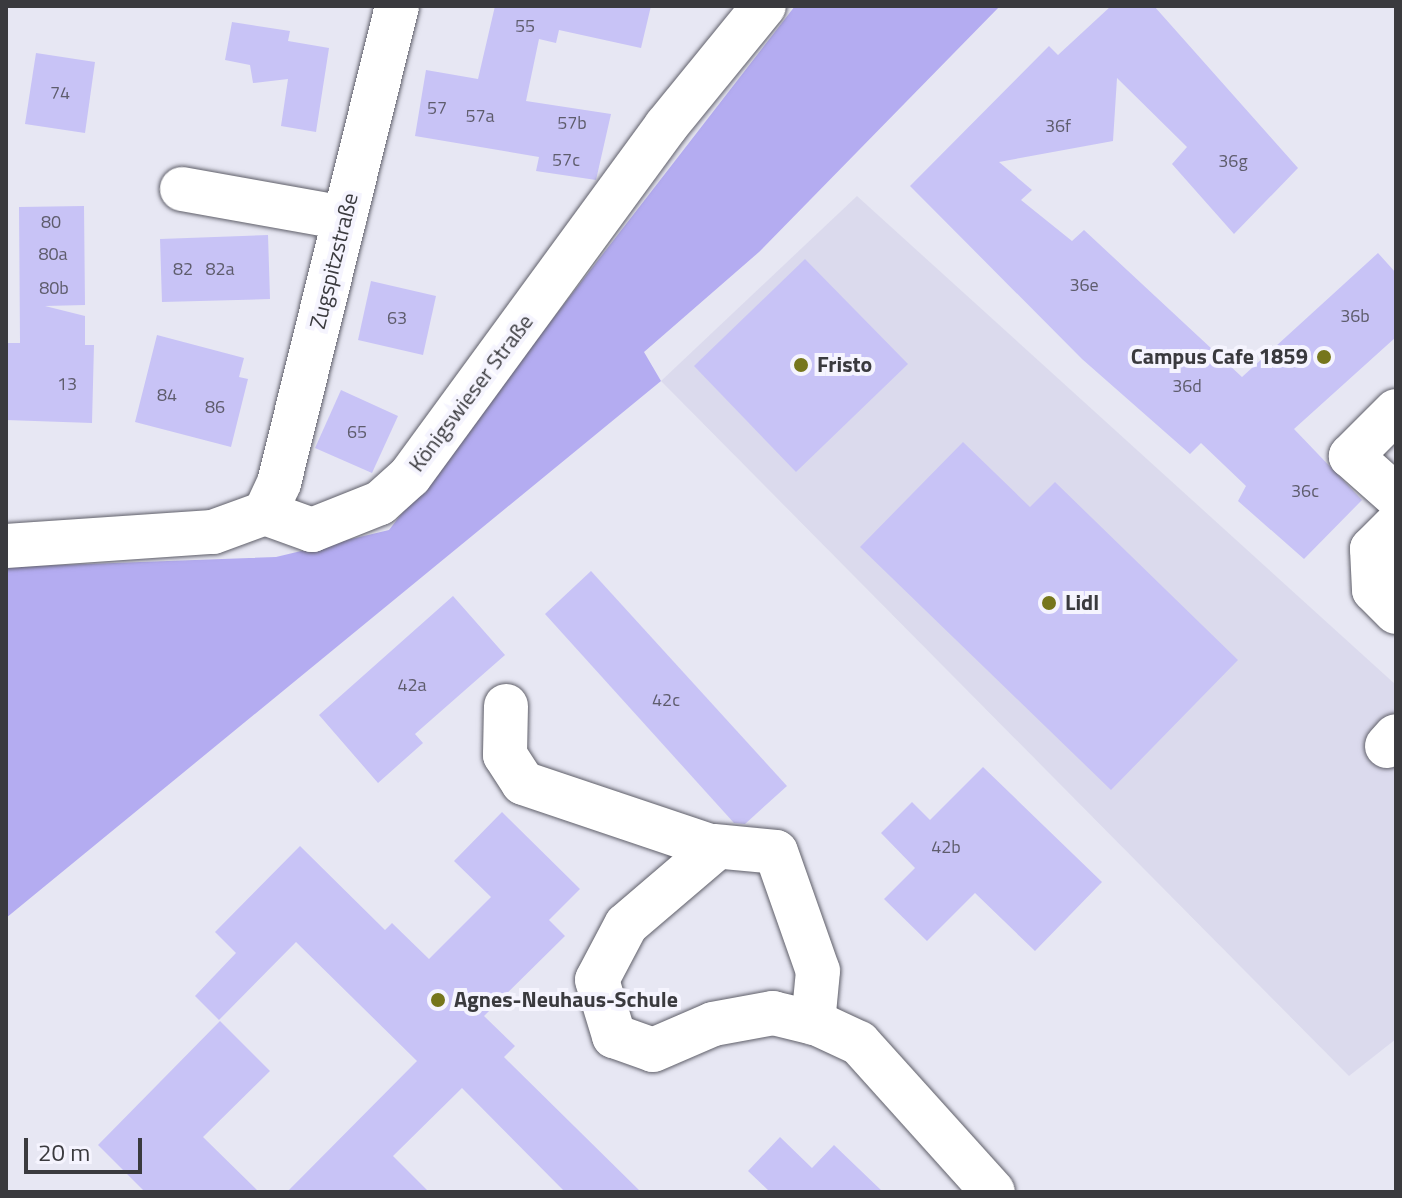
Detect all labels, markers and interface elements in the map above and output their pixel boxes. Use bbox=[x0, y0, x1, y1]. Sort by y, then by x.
house number: 55 bbox=[515, 15, 535, 37]
house number: 74 bbox=[50, 82, 70, 104]
house number: 57 bbox=[427, 97, 447, 119]
house number: 57a bbox=[465, 105, 495, 127]
house number: 57b bbox=[557, 112, 587, 134]
house number: 36f bbox=[1045, 115, 1071, 137]
house number: 57c bbox=[552, 149, 580, 171]
house number: 36g bbox=[1218, 150, 1248, 172]
street label: Zugspitzstraße bbox=[304, 190, 364, 332]
house number: 80 bbox=[41, 211, 61, 233]
house number: 80a bbox=[38, 243, 68, 265]
house number: 82 bbox=[173, 258, 193, 280]
house number: 82a bbox=[205, 258, 235, 280]
house number: 36e bbox=[1069, 274, 1099, 296]
house number: 80b bbox=[39, 277, 69, 299]
house number: 36b bbox=[1340, 305, 1370, 327]
house number: 63 bbox=[387, 307, 407, 329]
street label: Königswieser Straße bbox=[403, 309, 539, 477]
place label: Campus Cafe 1859 bbox=[1131, 344, 1308, 370]
marker: Campus Cafe 1859 bbox=[1315, 348, 1333, 366]
place label: Fristo bbox=[817, 352, 872, 378]
marker: Fristo bbox=[792, 356, 810, 374]
house number: 13 bbox=[57, 373, 77, 395]
house number: 36d bbox=[1172, 375, 1202, 397]
house number: 84 bbox=[157, 384, 177, 406]
house number: 86 bbox=[205, 396, 225, 418]
house number: 65 bbox=[347, 421, 367, 443]
house number: 36c bbox=[1291, 480, 1319, 502]
place label: Lidl bbox=[1065, 590, 1099, 616]
marker: Lidl bbox=[1040, 594, 1058, 612]
house number: 42a bbox=[397, 674, 427, 696]
house number: 42c bbox=[652, 689, 680, 711]
house number: 42b bbox=[931, 836, 961, 858]
place label: Agnes-Neuhaus-Schule bbox=[454, 987, 678, 1013]
marker: Agnes-Neuhaus-Schule bbox=[429, 991, 447, 1009]
scale bar bbox=[28, 1122, 146, 1172]
text: 20 m bbox=[38, 1134, 90, 1170]

